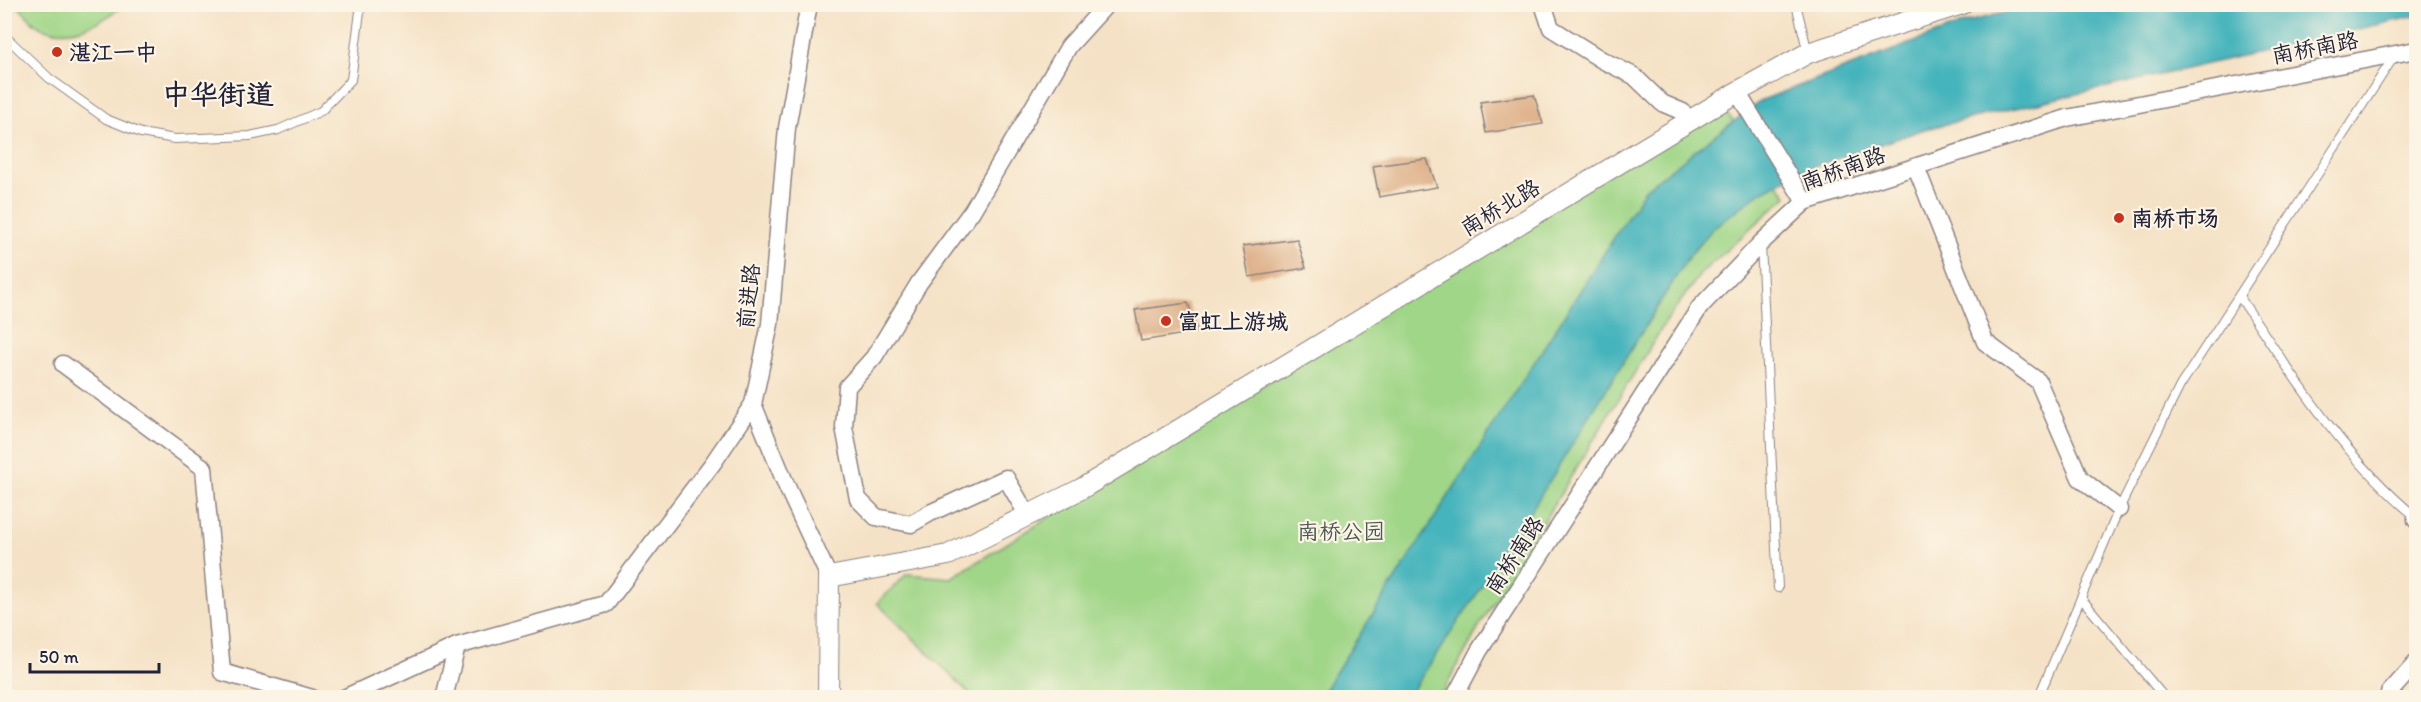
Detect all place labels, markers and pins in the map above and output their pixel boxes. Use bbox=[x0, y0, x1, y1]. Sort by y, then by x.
place label: 湛江一中 bbox=[69, 39, 157, 66]
marker: 湛江一中 bbox=[50, 45, 64, 59]
place label: 南桥市场 bbox=[2131, 205, 2219, 232]
marker: 南桥市场 bbox=[2112, 211, 2126, 225]
place label: 富虹上游城 bbox=[1178, 308, 1288, 335]
marker: 富虹上游城 bbox=[1159, 314, 1173, 328]

